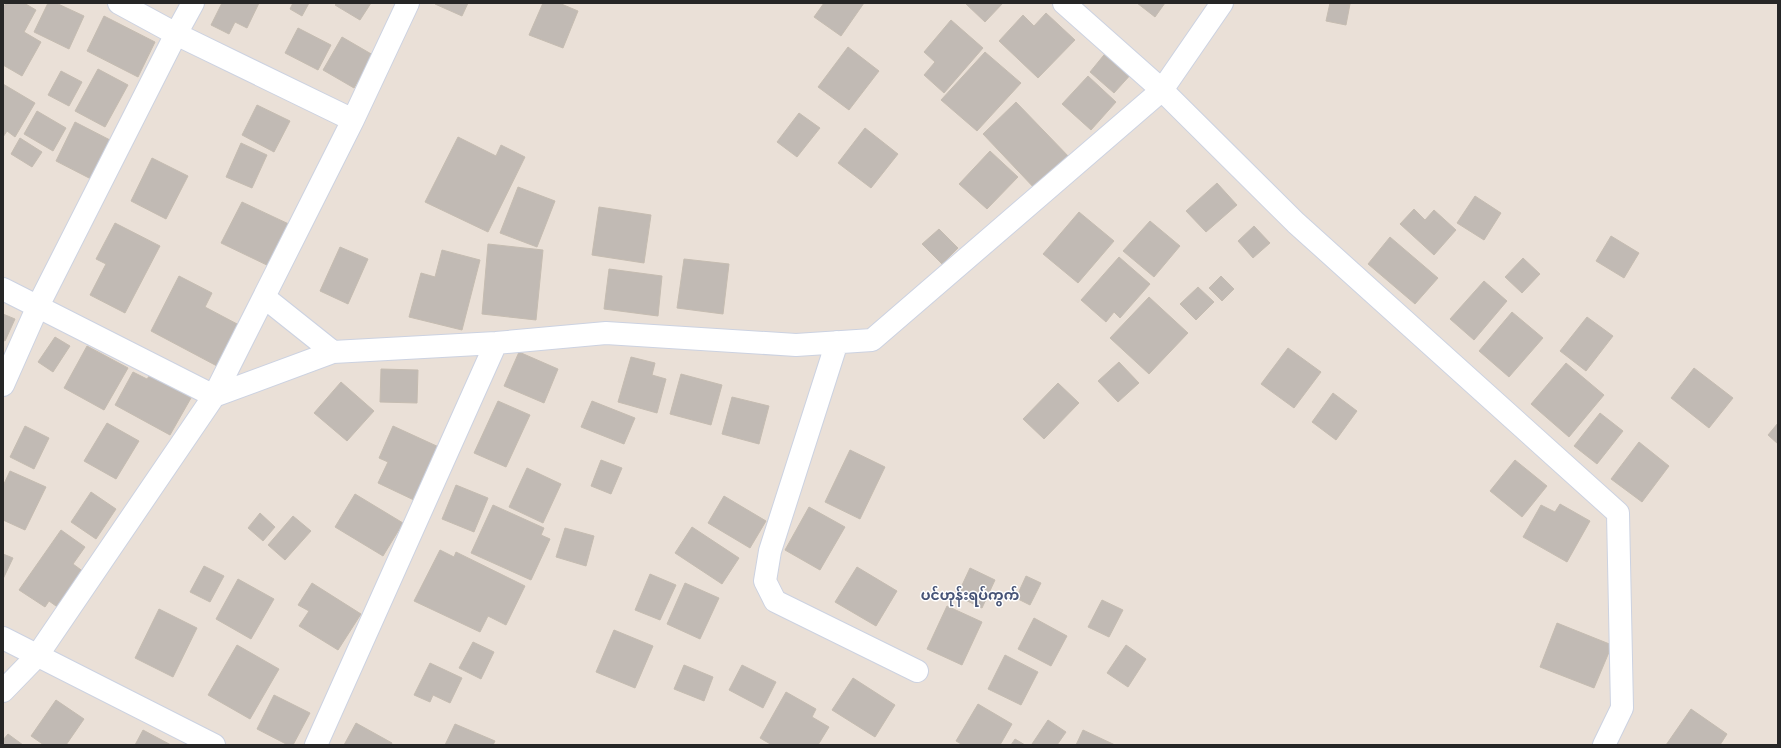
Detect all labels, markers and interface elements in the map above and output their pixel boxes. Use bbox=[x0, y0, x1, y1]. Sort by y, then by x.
district label: ပင်ဟုန်းရပ်ကွက် bbox=[921, 585, 1019, 607]

